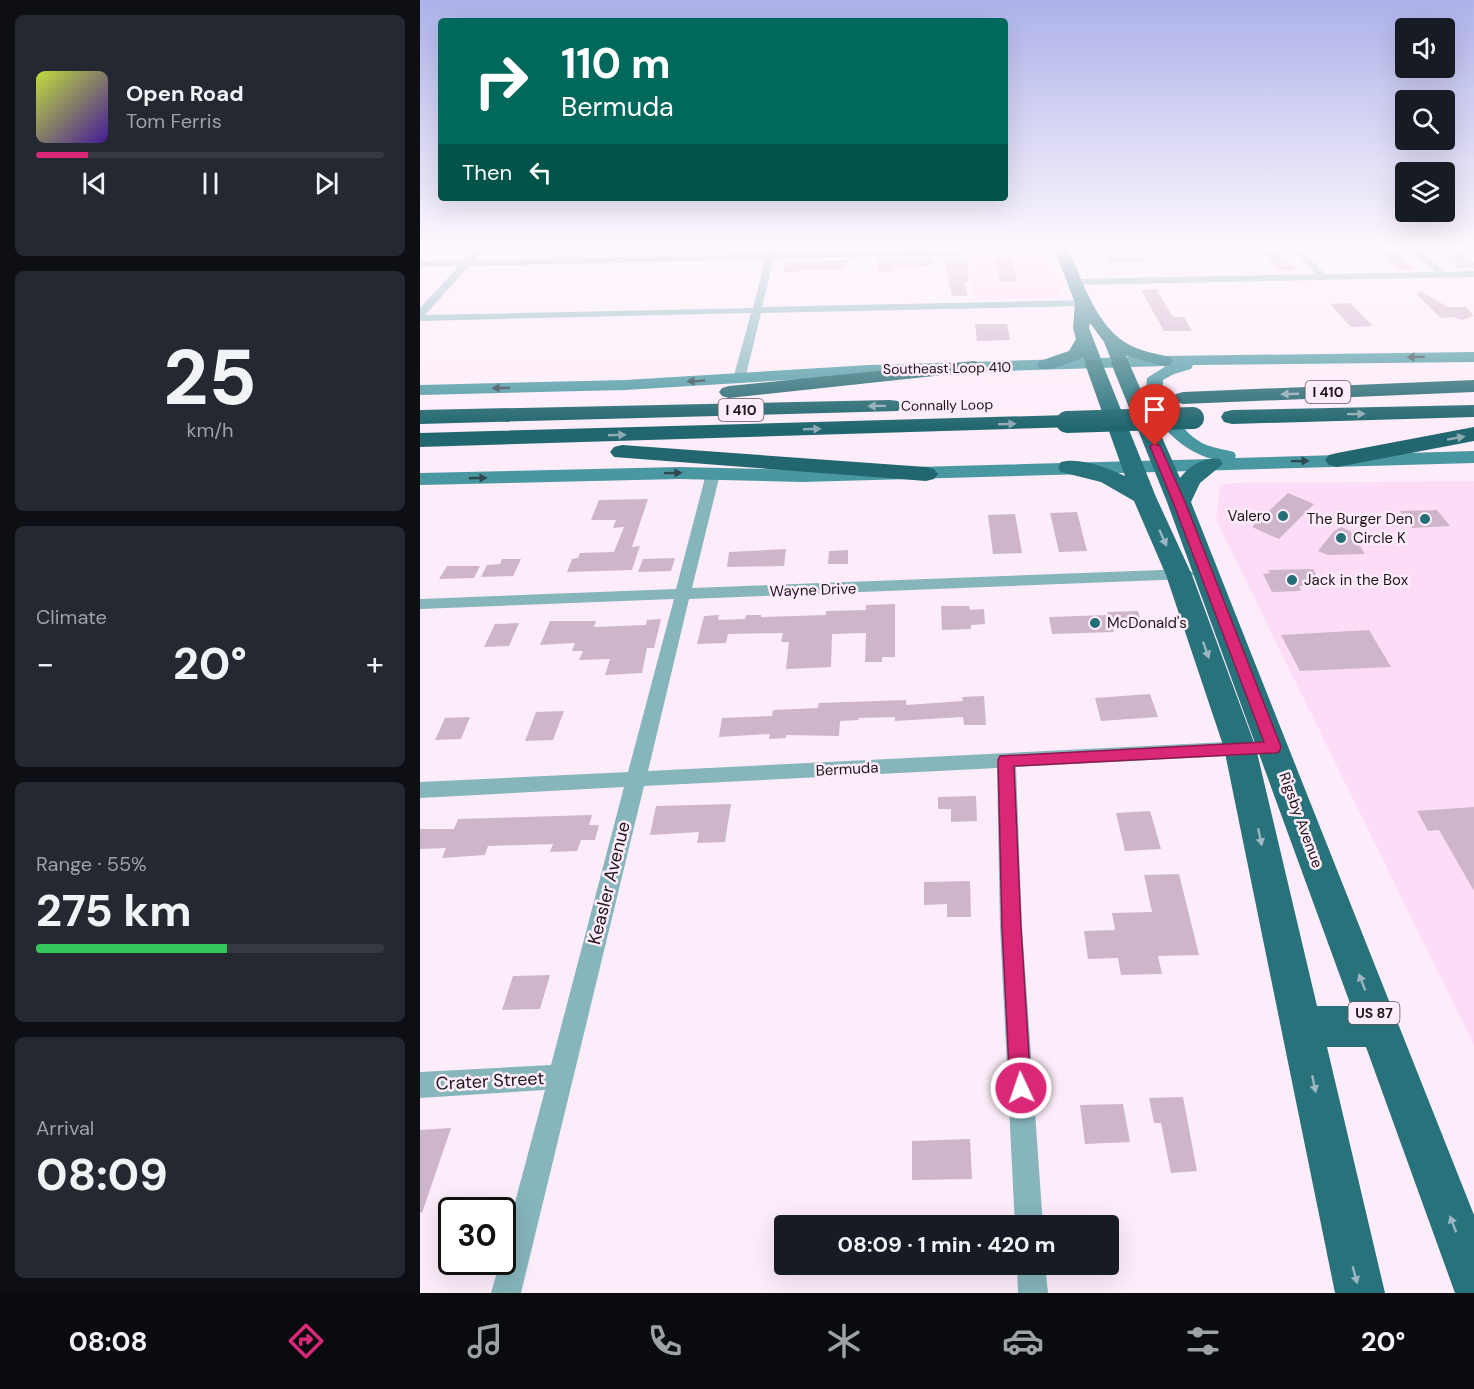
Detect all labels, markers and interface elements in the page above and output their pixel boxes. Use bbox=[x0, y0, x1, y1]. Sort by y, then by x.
map controls bbox=[1395, 18, 1455, 222]
button: sound bbox=[1395, 18, 1455, 78]
text: 110 m bbox=[561, 36, 671, 91]
icon: right bbox=[462, 42, 540, 120]
text: Open Road bbox=[126, 79, 244, 108]
text: Bermuda bbox=[561, 89, 674, 124]
button: search bbox=[1395, 90, 1455, 150]
text: Tom Ferris bbox=[126, 108, 222, 134]
icon: left bbox=[524, 156, 557, 189]
text: Then bbox=[462, 158, 512, 187]
button: layers bbox=[1395, 162, 1455, 222]
icon: previous bbox=[78, 167, 111, 200]
icon: pause bbox=[194, 167, 227, 200]
icon: next bbox=[310, 167, 343, 200]
text: 25 bbox=[163, 327, 257, 428]
one-way arrow bbox=[1406, 352, 1425, 361]
street label: Southeast Loop 410 bbox=[883, 358, 1011, 378]
one-way arrow bbox=[687, 377, 706, 386]
road number: I 410 bbox=[1306, 381, 1350, 403]
one-way arrow bbox=[492, 383, 511, 393]
pin bbox=[1129, 384, 1180, 446]
one-way arrow bbox=[1280, 389, 1299, 398]
icon: arrive bbox=[1138, 393, 1171, 426]
street label: Connally Loop bbox=[901, 395, 994, 415]
road number: I 410 bbox=[718, 399, 764, 421]
one-way arrow bbox=[867, 402, 886, 411]
one-way arrow bbox=[1347, 409, 1366, 419]
text: km/h bbox=[186, 417, 234, 443]
one-way arrow bbox=[998, 419, 1017, 428]
one-way arrow bbox=[803, 424, 822, 434]
one-way arrow bbox=[608, 430, 627, 439]
one-way arrow bbox=[1447, 433, 1466, 442]
one-way arrow bbox=[1290, 456, 1309, 466]
one-way arrow bbox=[664, 468, 683, 478]
one-way arrow bbox=[469, 473, 488, 483]
place label: Valero bbox=[1228, 506, 1271, 526]
marker: Valero bbox=[1276, 509, 1290, 523]
place label: The Burger Den bbox=[1307, 509, 1413, 529]
marker: The Burger Den bbox=[1418, 512, 1432, 526]
place label: Circle K bbox=[1353, 528, 1406, 548]
one-way arrow bbox=[1159, 530, 1168, 547]
marker: Circle K bbox=[1334, 531, 1348, 545]
place label: Jack in the Box bbox=[1304, 570, 1409, 590]
marker: Jack in the Box bbox=[1285, 573, 1299, 587]
street label: Wayne Drive bbox=[769, 578, 857, 602]
text: Climate bbox=[36, 604, 107, 630]
place label: McDonald's bbox=[1107, 613, 1187, 633]
marker: McDonald's bbox=[1088, 616, 1102, 630]
text: 20° bbox=[173, 634, 247, 693]
one-way arrow bbox=[1202, 641, 1211, 659]
text: − bbox=[36, 642, 54, 685]
text: + bbox=[366, 642, 384, 685]
street label: Bermuda bbox=[815, 757, 879, 781]
street label: Rigsby Avenue bbox=[1274, 769, 1328, 871]
street label: Keasler Avenue bbox=[582, 819, 636, 947]
one-way arrow bbox=[1256, 828, 1265, 847]
text: Range · 55% bbox=[36, 851, 147, 877]
text: 275 km bbox=[36, 881, 192, 940]
one-way arrow bbox=[1357, 973, 1367, 991]
road number: US 87 bbox=[1348, 1002, 1400, 1024]
position arrow bbox=[989, 1056, 1053, 1120]
street label: Crater Street bbox=[435, 1066, 545, 1096]
one-way arrow bbox=[1310, 1075, 1319, 1094]
text: Arrival bbox=[36, 1115, 94, 1141]
text: 08:09 bbox=[36, 1145, 168, 1204]
speed limit sign: 30 bbox=[438, 1197, 516, 1275]
one-way arrow bbox=[1448, 1215, 1458, 1233]
text: 08:09 · 1 min · 420 m bbox=[838, 1230, 1055, 1259]
one-way arrow bbox=[1351, 1266, 1360, 1284]
icon: directions bbox=[285, 1320, 327, 1362]
icon: music bbox=[464, 1320, 506, 1362]
icon: phone bbox=[644, 1320, 686, 1362]
icon: climate bbox=[823, 1320, 865, 1362]
icon: car bbox=[1002, 1320, 1044, 1362]
icon: filters bbox=[1182, 1320, 1224, 1362]
text: 08:08 bbox=[69, 1324, 148, 1359]
text: 20° bbox=[1361, 1324, 1405, 1359]

